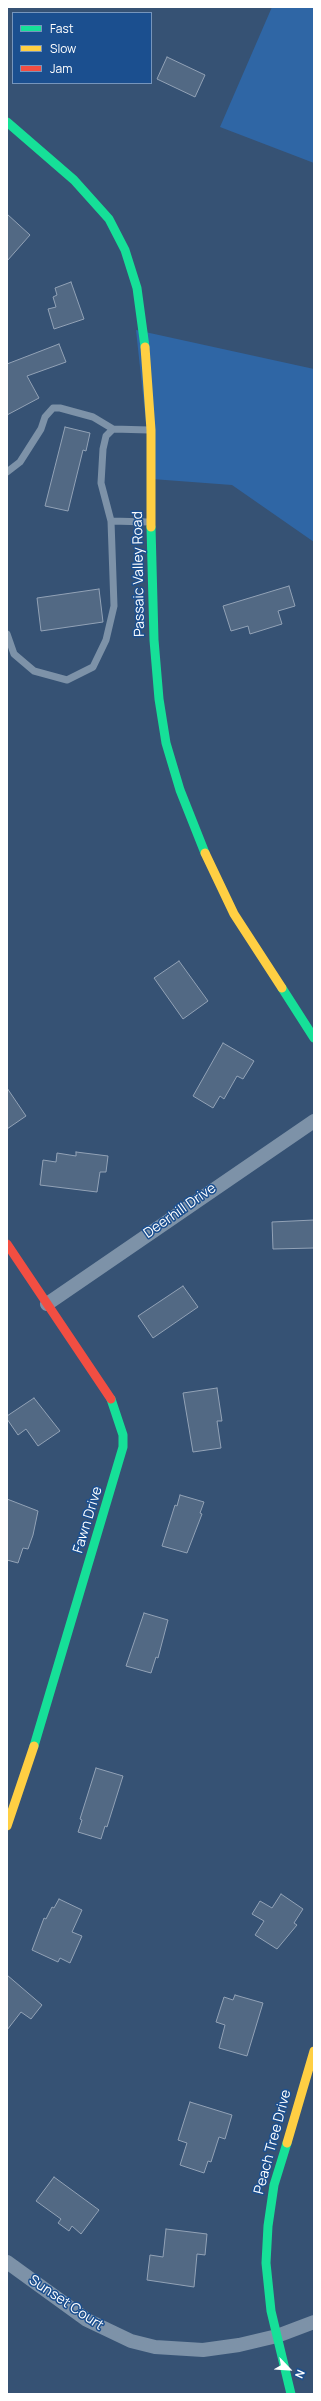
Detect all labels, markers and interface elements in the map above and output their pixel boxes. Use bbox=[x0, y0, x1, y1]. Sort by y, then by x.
legend bbox=[12, 12, 152, 84]
text: Fast bbox=[50, 20, 74, 37]
text: Slow bbox=[50, 40, 76, 57]
text: Jam bbox=[50, 60, 72, 77]
street label: Passaic Valley Road bbox=[130, 511, 148, 637]
street label: Deerhill Drive bbox=[141, 1180, 219, 1242]
street label: Fawn Drive bbox=[70, 1485, 106, 1555]
street label: Peach Tree Drive bbox=[251, 2088, 295, 2196]
street label: Sunset Court bbox=[25, 2272, 107, 2334]
north arrow bbox=[269, 2349, 309, 2389]
text: N bbox=[292, 2368, 309, 2381]

